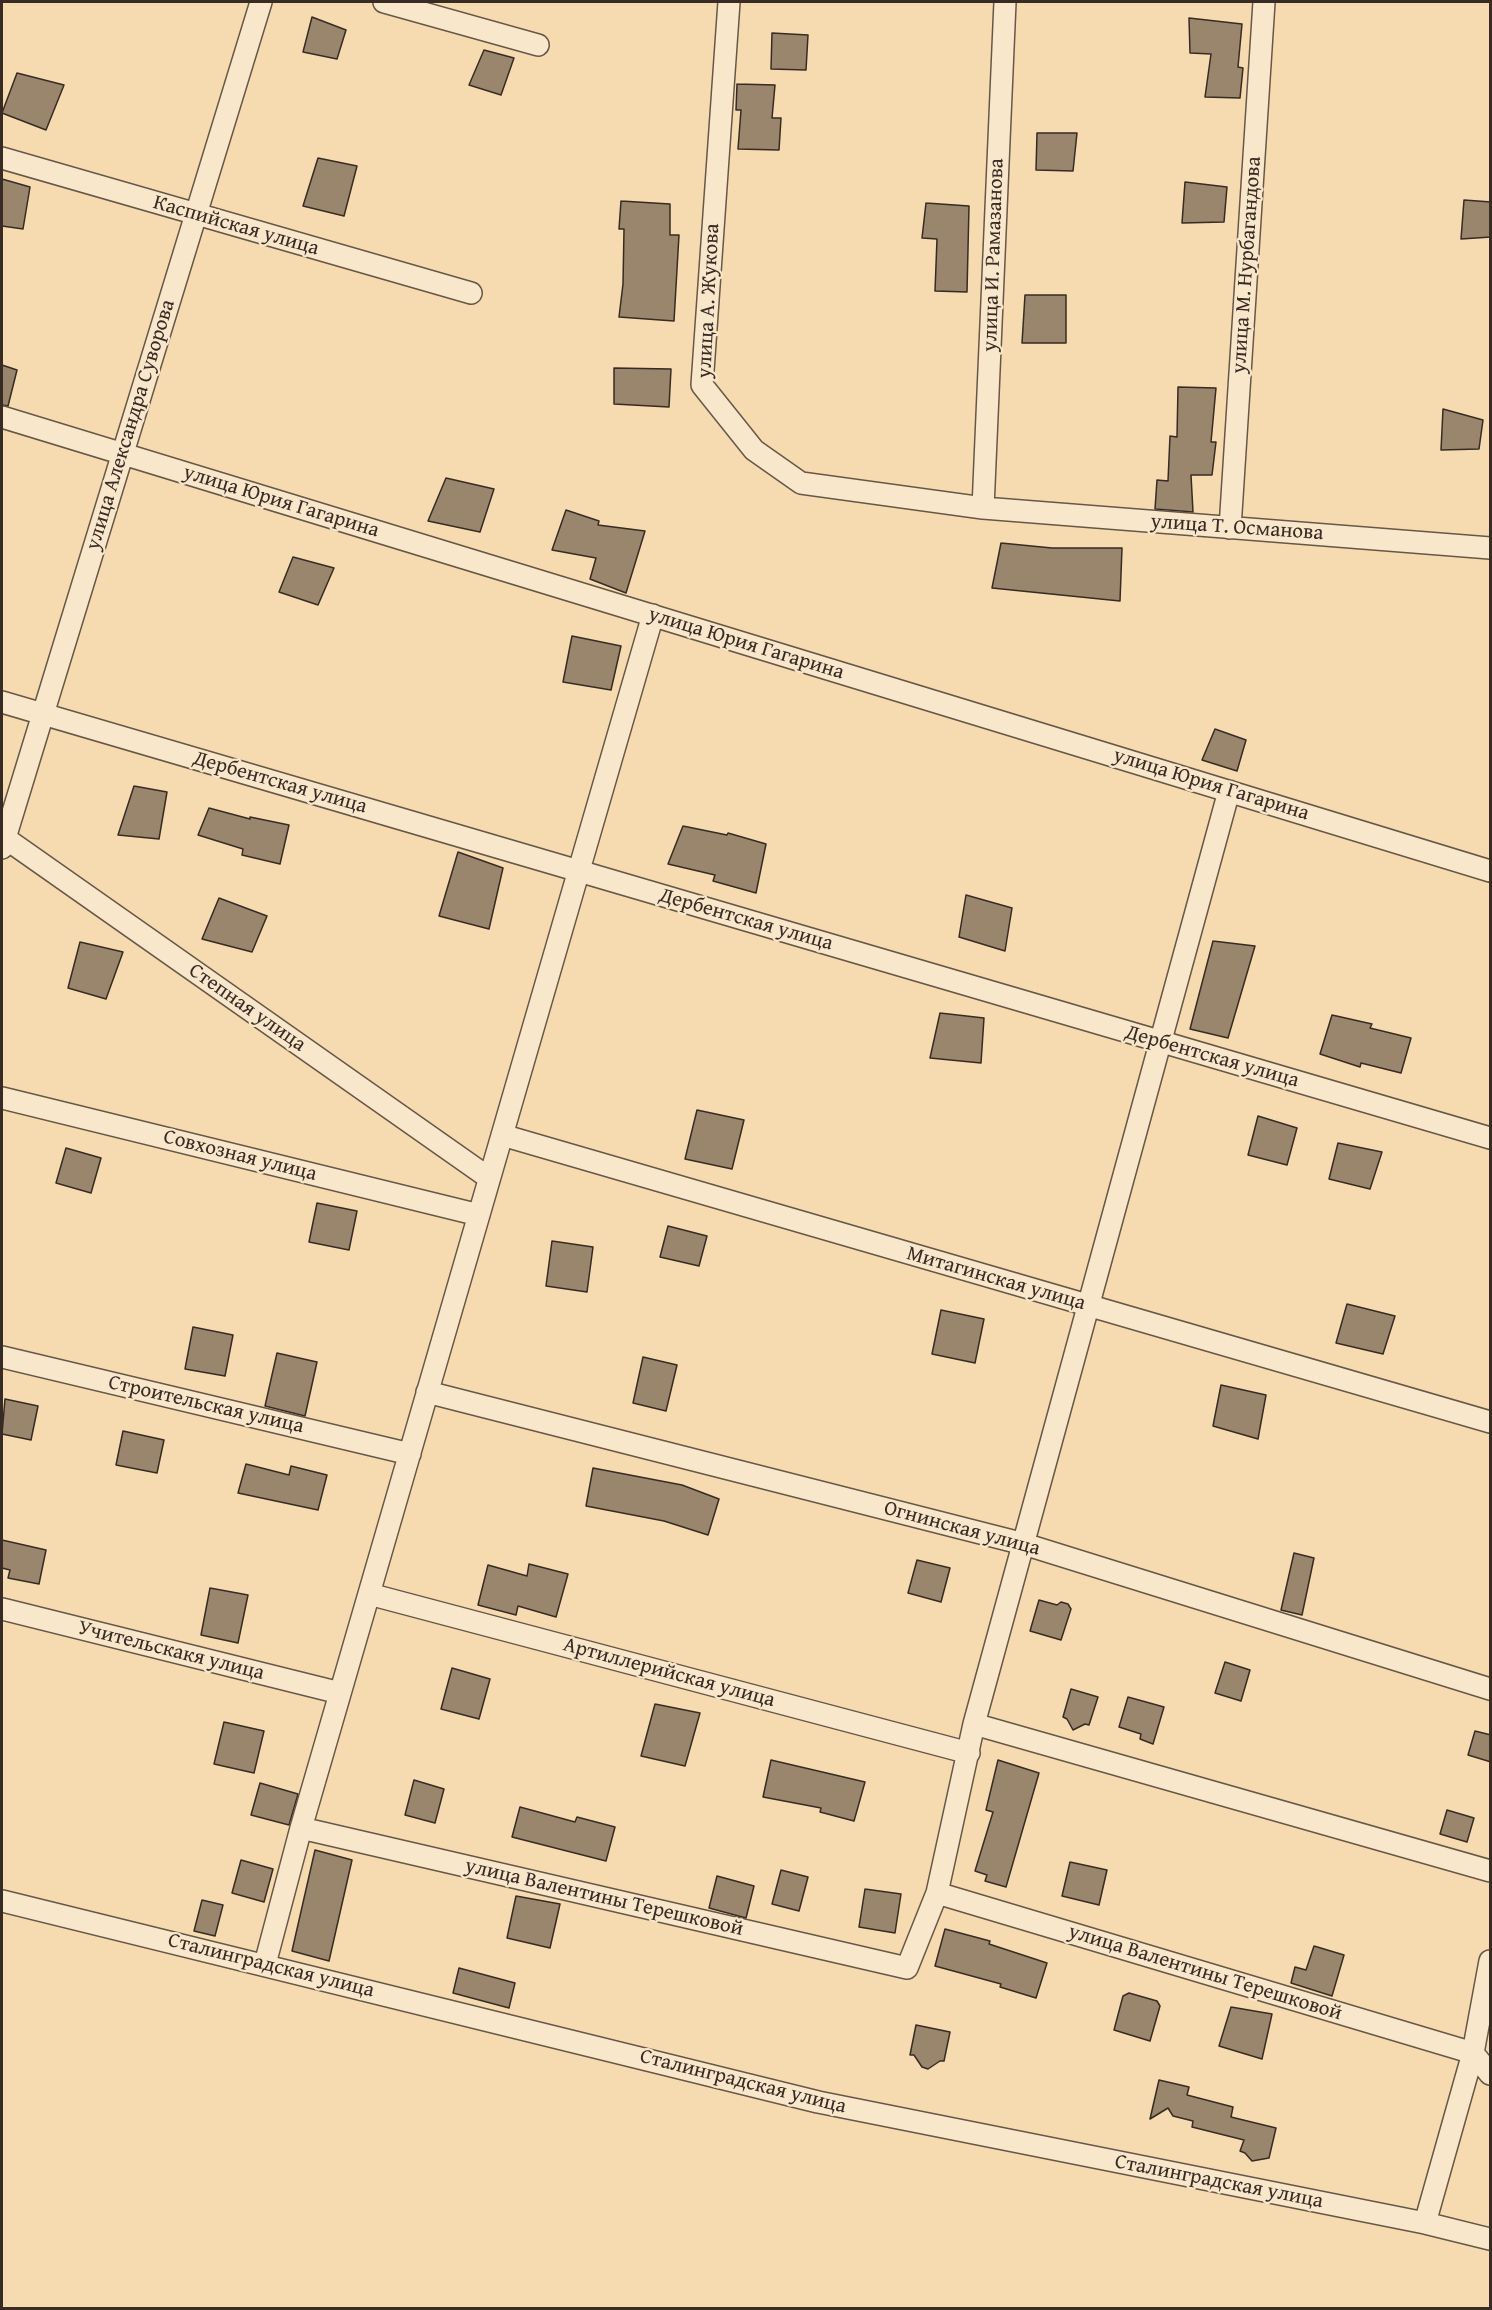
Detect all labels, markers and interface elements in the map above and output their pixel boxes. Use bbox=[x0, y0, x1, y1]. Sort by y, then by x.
street label: улица М. Нурбагандова bbox=[1227, 156, 1267, 374]
street label: улица И. Рамазанова bbox=[978, 158, 1010, 352]
street label: Каспийская улица bbox=[150, 190, 322, 262]
street label: улица А. Жукова bbox=[692, 223, 726, 379]
street label: улица Александра Суворова bbox=[81, 297, 181, 553]
street label: улица Юрия Гагарина bbox=[180, 460, 382, 544]
street label: улица Т. Османова bbox=[1150, 509, 1324, 547]
street label: улица Юрия Гагарина bbox=[645, 602, 847, 686]
street label: улица Юрия Гагарина bbox=[1110, 743, 1312, 827]
street label: Дербентская улица bbox=[190, 746, 370, 820]
street label: Дербентская улица bbox=[656, 883, 836, 957]
street label: Степная улица bbox=[184, 958, 310, 1058]
street label: Дербентская улица bbox=[1122, 1020, 1302, 1094]
street label: Совхозная улица bbox=[161, 1125, 319, 1187]
street label: Митагинская улица bbox=[904, 1241, 1088, 1317]
street label: Строительская улица bbox=[106, 1370, 306, 1440]
street label: Огнинская улица bbox=[881, 1496, 1043, 1562]
street label: Учительскакя улица bbox=[75, 1616, 267, 1686]
street label: Артиллерийская улица bbox=[560, 1633, 778, 1713]
street label: улица Валентины Терешковой bbox=[462, 1854, 746, 1942]
street label: улица Валентины Терешковой bbox=[1065, 1919, 1345, 2027]
street label: Сталинградская улица bbox=[165, 1928, 377, 2004]
street label: Сталинградская улица bbox=[637, 2044, 849, 2120]
street label: Сталинградская улица bbox=[1113, 2149, 1325, 2215]

